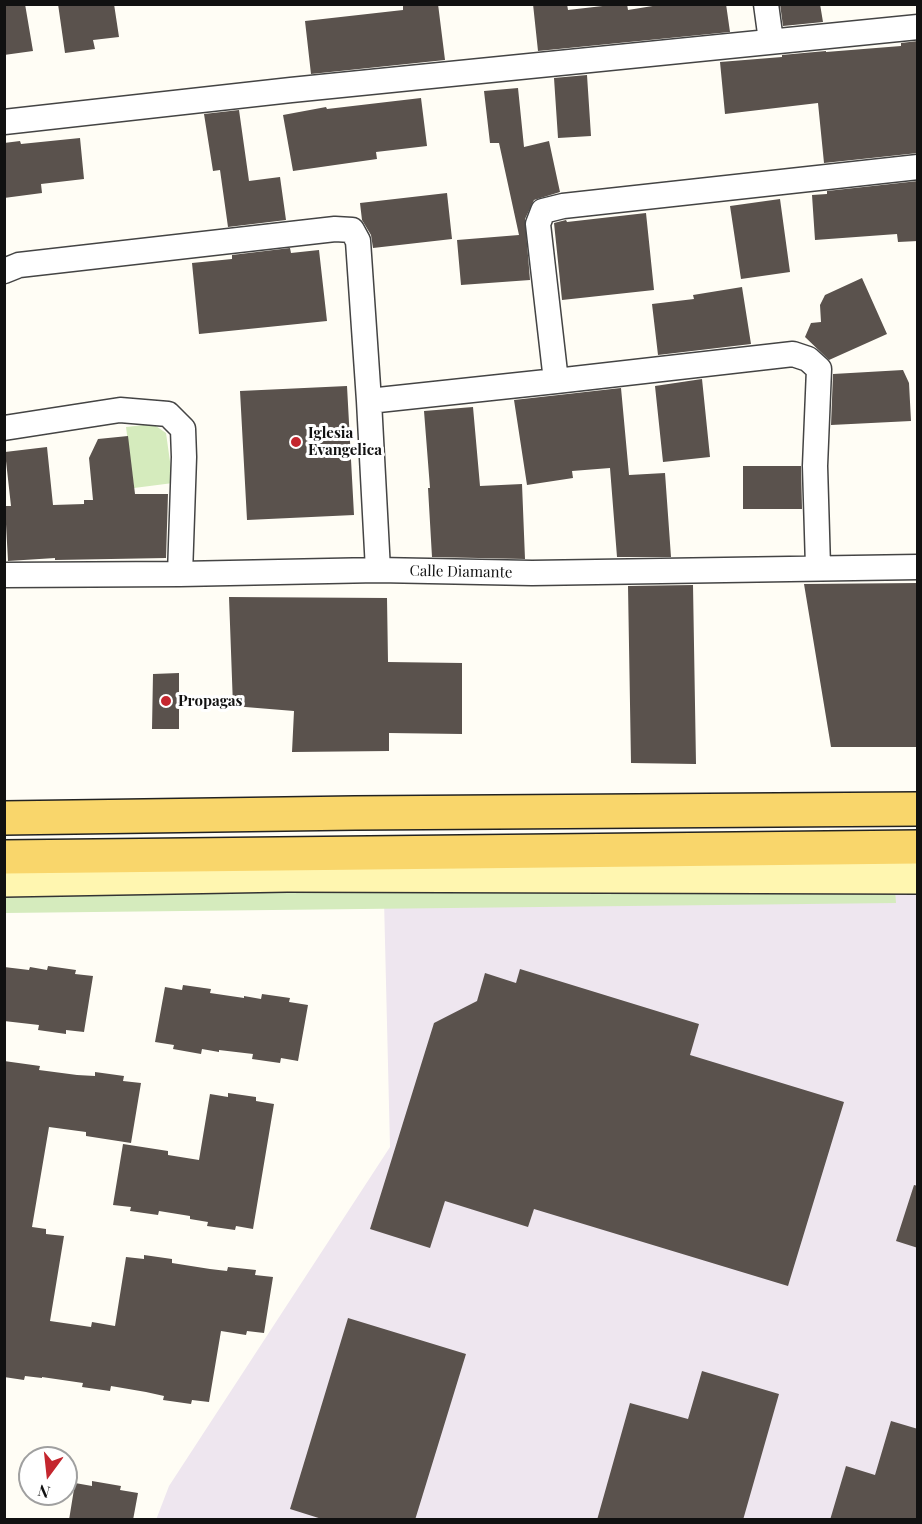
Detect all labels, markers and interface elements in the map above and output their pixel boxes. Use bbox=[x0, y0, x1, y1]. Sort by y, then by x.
place label: Iglesia Evangelica bbox=[308, 424, 382, 459]
marker: Iglesia Evangelica bbox=[289, 435, 303, 449]
street label: Calle Diamante bbox=[409, 562, 513, 582]
place label: Propagas bbox=[178, 692, 242, 710]
marker: Propagas bbox=[159, 694, 173, 708]
north arrow bbox=[18, 1446, 78, 1506]
text: N bbox=[35, 1480, 52, 1504]

